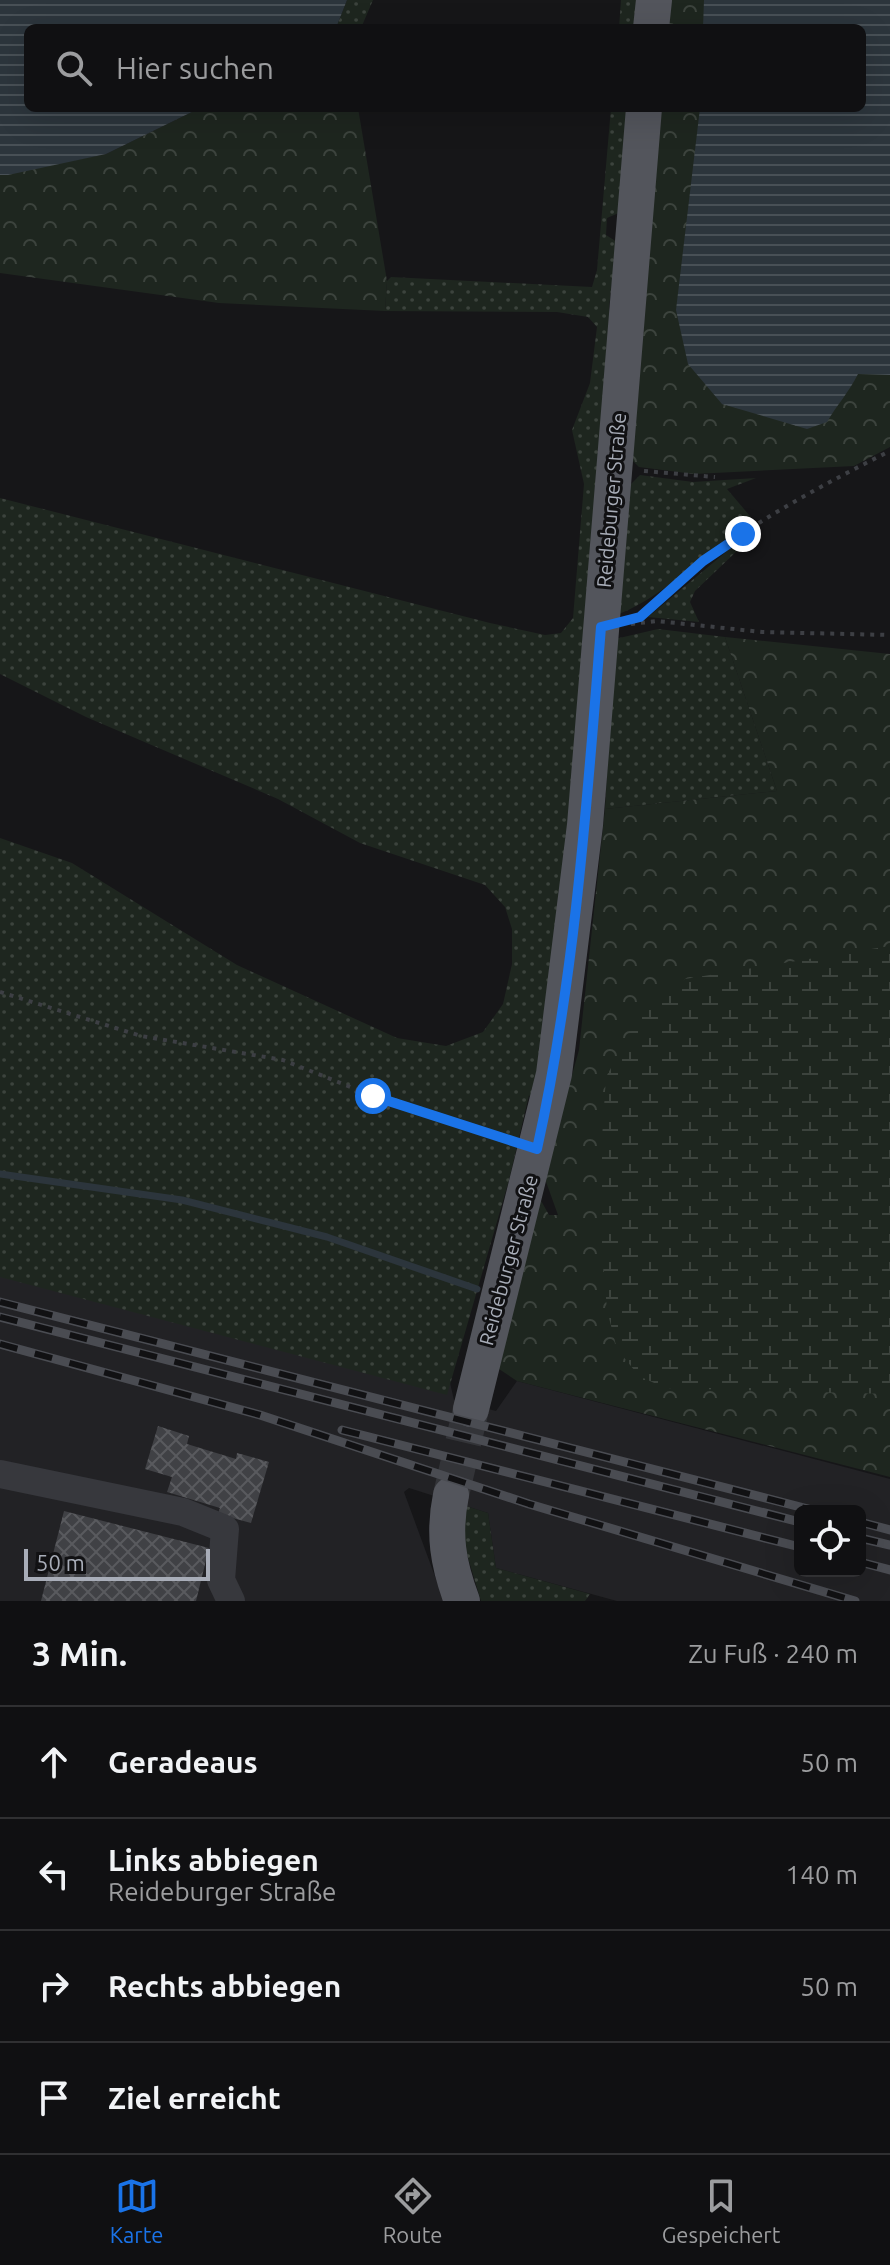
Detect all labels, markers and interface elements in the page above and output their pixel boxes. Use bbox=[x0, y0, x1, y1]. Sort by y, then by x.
search box bbox=[24, 24, 866, 112]
icon: search bbox=[52, 46, 96, 90]
text: Hier suchen bbox=[116, 51, 274, 85]
street label: Reideburger Straße bbox=[592, 411, 630, 589]
route end bbox=[725, 516, 761, 552]
route start bbox=[355, 1078, 391, 1114]
street label: Reideburger Straße bbox=[474, 1172, 542, 1348]
map controls bbox=[794, 1505, 866, 1577]
button: locate bbox=[794, 1505, 866, 1577]
scale bar bbox=[24, 1545, 210, 1581]
text: 50 m bbox=[36, 1550, 85, 1575]
text: 3 Min. bbox=[32, 1634, 127, 1672]
text: Zu Fuß · 240 m bbox=[688, 1639, 858, 1668]
icon: ahead bbox=[32, 1740, 76, 1784]
text: Geradeaus bbox=[108, 1745, 258, 1779]
text: 50 m bbox=[800, 1748, 858, 1777]
text: Links abbiegen bbox=[108, 1843, 319, 1877]
icon: left bbox=[32, 1852, 76, 1896]
text: 140 m bbox=[786, 1860, 858, 1889]
text: Reideburger Straße bbox=[108, 1877, 336, 1906]
icon: right bbox=[32, 1964, 76, 2008]
text: Rechts abbiegen bbox=[108, 1969, 341, 2003]
text: 50 m bbox=[800, 1972, 858, 2001]
icon: arrive bbox=[32, 2076, 76, 2120]
text: Ziel erreicht bbox=[108, 2081, 281, 2115]
tab: Karte bbox=[110, 2174, 163, 2247]
tab: Route bbox=[383, 2174, 443, 2247]
tab: Gespeichert bbox=[662, 2174, 780, 2247]

